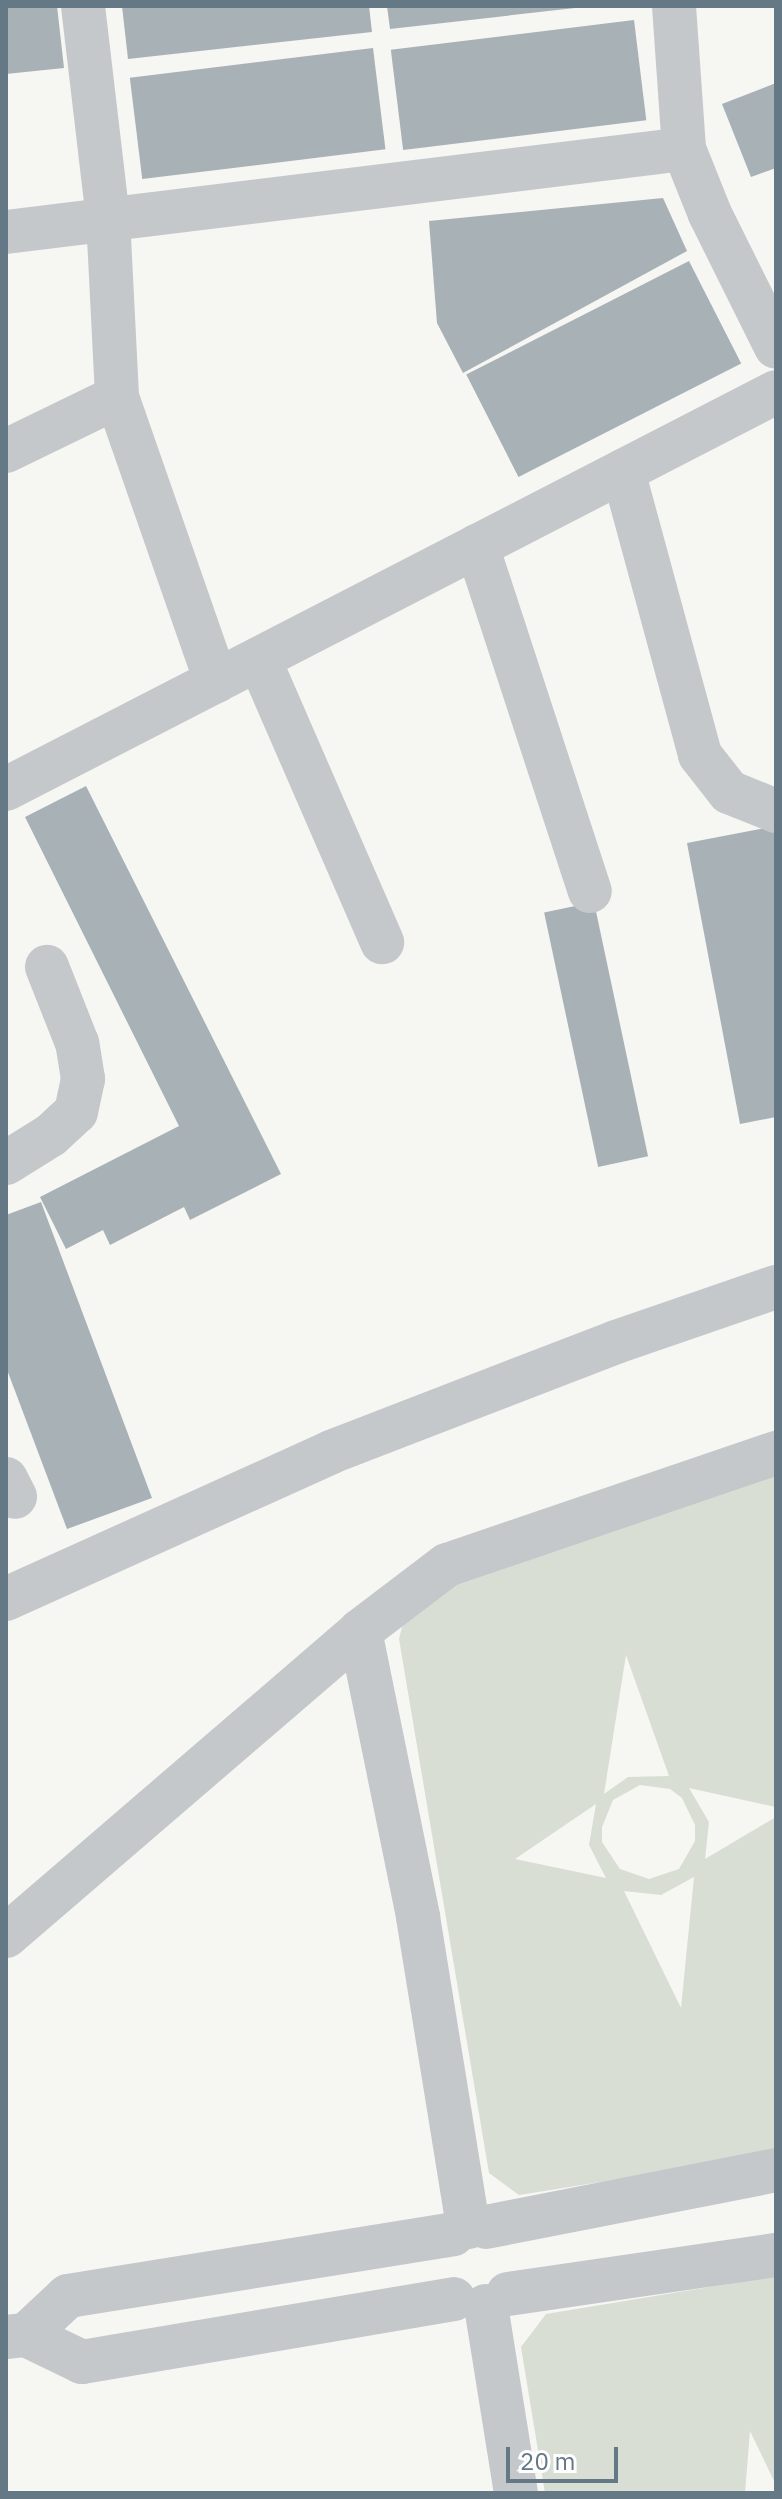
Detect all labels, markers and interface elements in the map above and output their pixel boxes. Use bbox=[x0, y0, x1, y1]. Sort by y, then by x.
scale bar bbox=[510, 2431, 622, 2481]
text: 20 m bbox=[520, 2445, 575, 2477]

